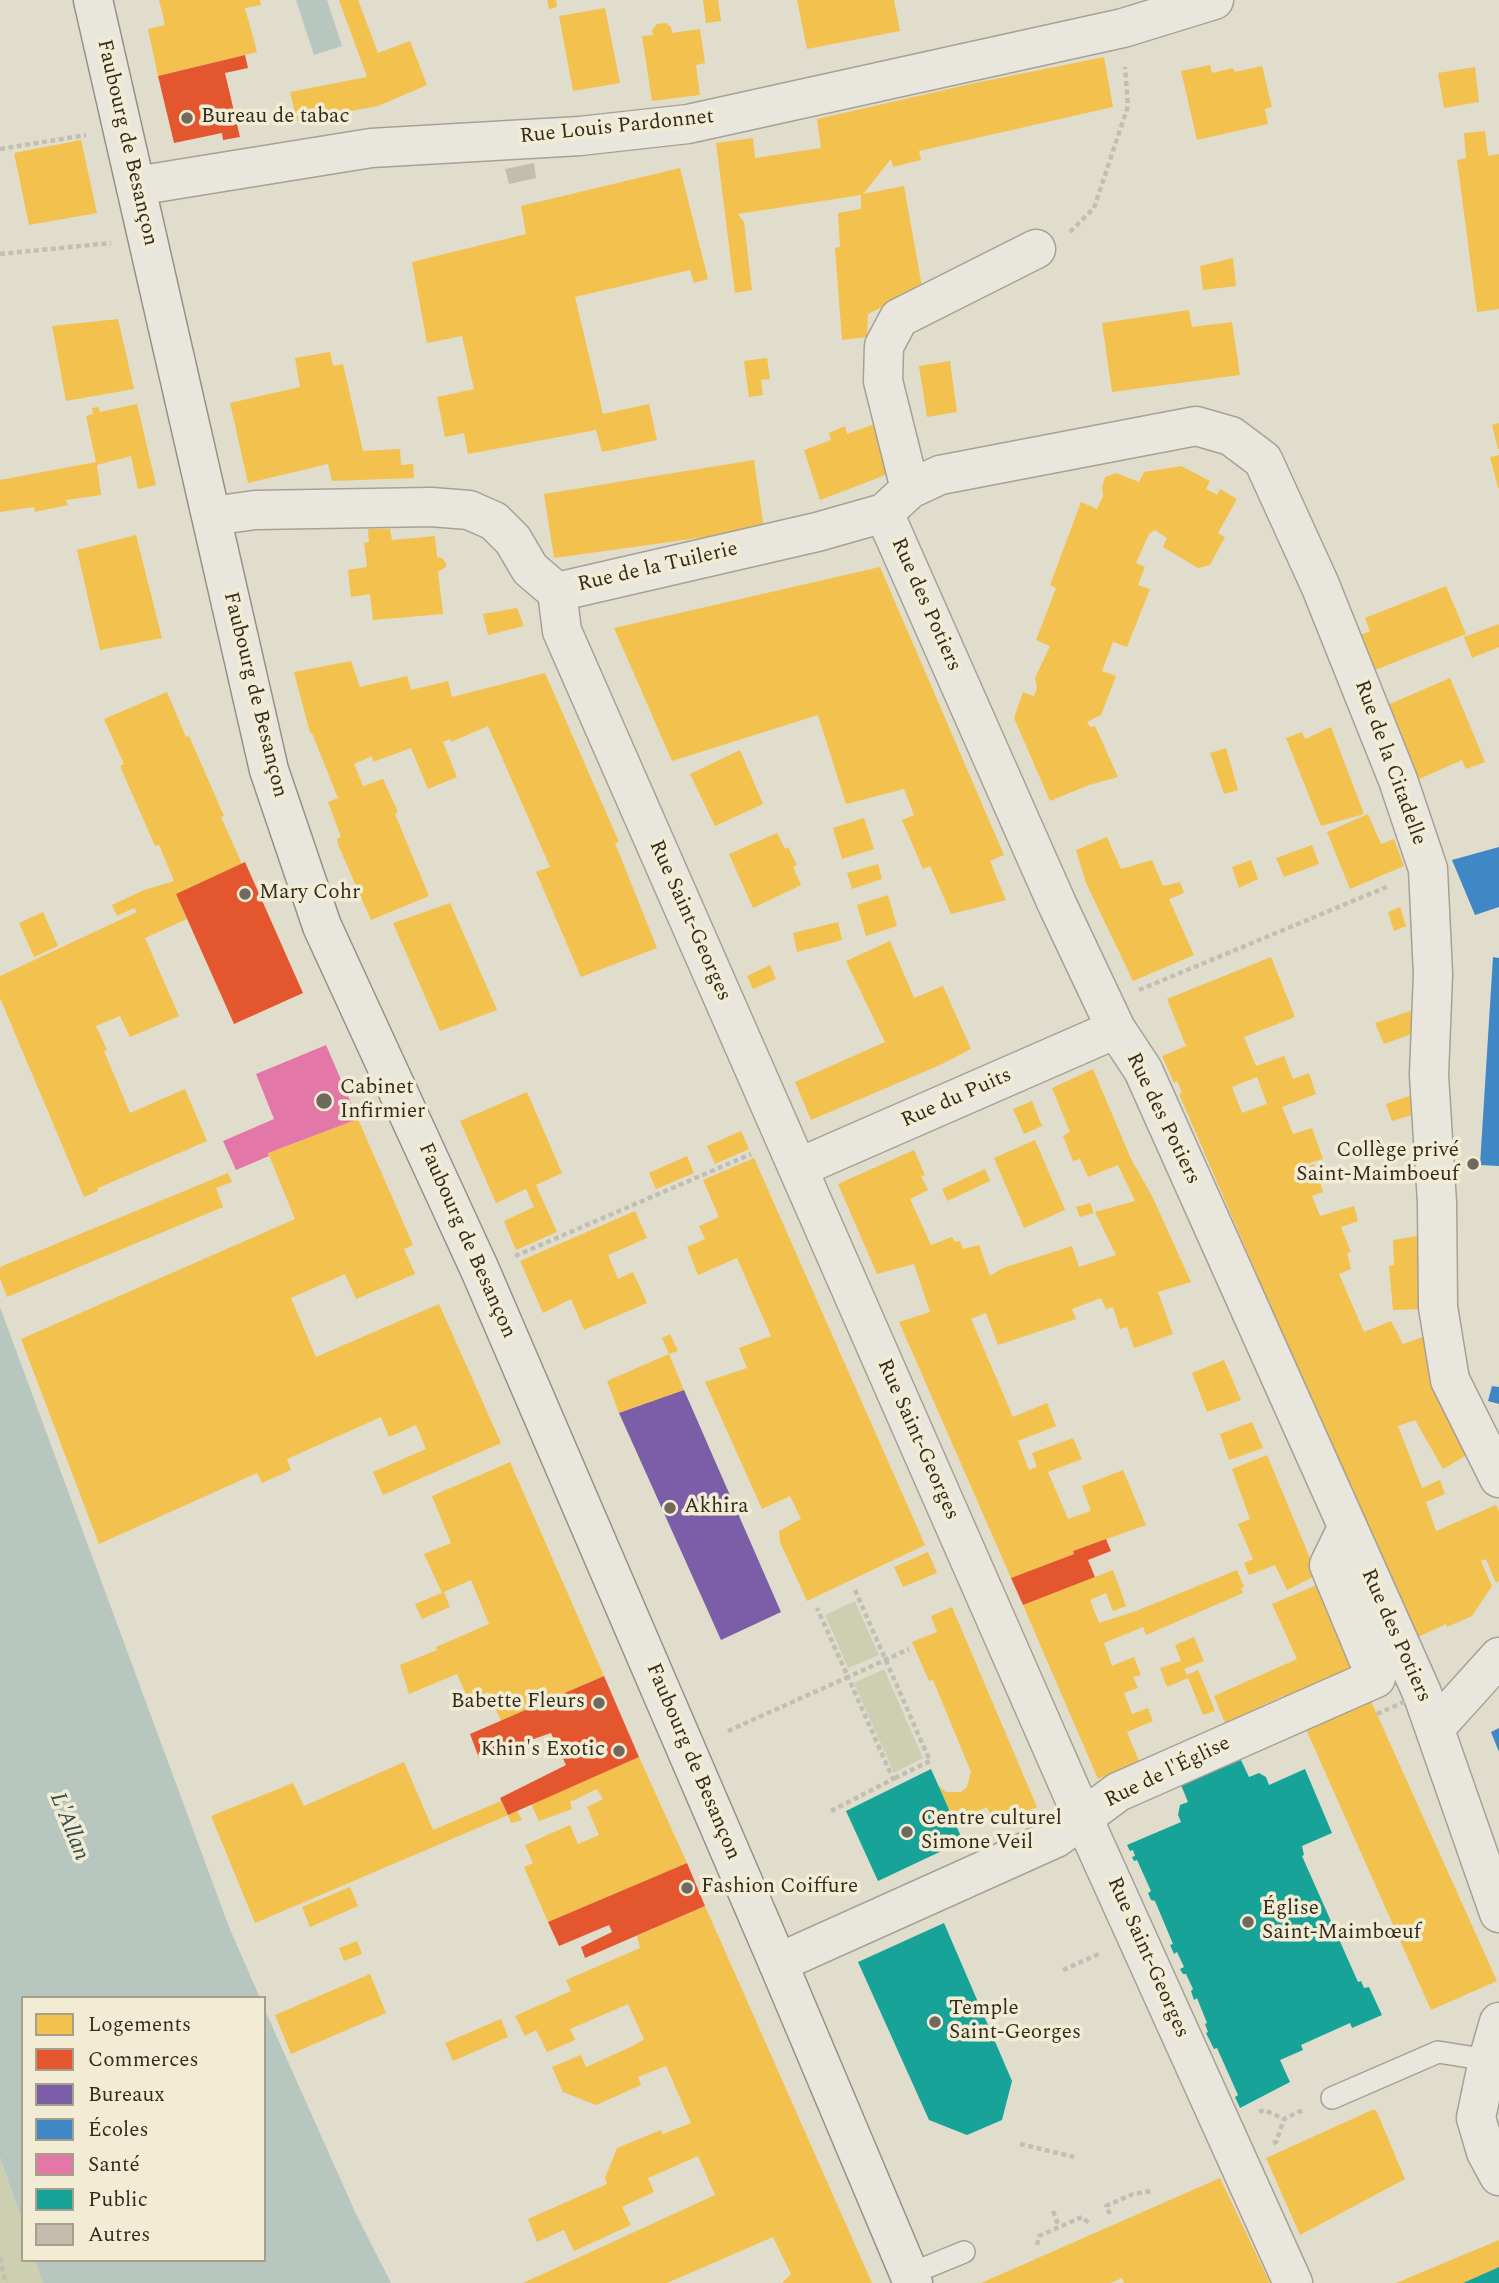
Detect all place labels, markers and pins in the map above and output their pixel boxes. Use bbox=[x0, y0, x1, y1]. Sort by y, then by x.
place label: Bureau de tabac bbox=[201, 105, 349, 131]
marker: Bureau de tabac bbox=[179, 110, 195, 126]
place label: Mary Cohr bbox=[259, 881, 360, 907]
marker: Mary Cohr bbox=[237, 886, 253, 902]
place label: Cabinet Infirmier bbox=[340, 1076, 425, 1126]
marker: Cabinet Infirmier bbox=[314, 1091, 334, 1111]
place label: Collège privé Saint-Maimboeuf bbox=[1296, 1139, 1459, 1189]
marker: Collège privé Saint-Maimboeuf bbox=[1465, 1156, 1481, 1172]
place label: Akhira bbox=[684, 1495, 749, 1521]
marker: Akhira bbox=[662, 1500, 678, 1516]
place label: Babette Fleurs bbox=[451, 1690, 585, 1716]
marker: Babette Fleurs bbox=[591, 1695, 607, 1711]
place label: Khin's Exotic bbox=[481, 1738, 605, 1764]
marker: Khin's Exotic bbox=[611, 1743, 627, 1759]
place label: Centre culturel Simone Veil bbox=[921, 1807, 1062, 1857]
marker: Centre culturel Simone Veil bbox=[899, 1824, 915, 1840]
place label: Fashion Coiffure bbox=[701, 1875, 858, 1901]
marker: Fashion Coiffure bbox=[679, 1880, 695, 1896]
place label: Église Saint-Maimbœuf bbox=[1262, 1897, 1421, 1947]
marker: Église Saint-Maimbœuf bbox=[1240, 1914, 1256, 1930]
place label: Temple Saint-Georges bbox=[949, 1997, 1081, 2047]
marker: Temple Saint-Georges bbox=[927, 2014, 943, 2030]

